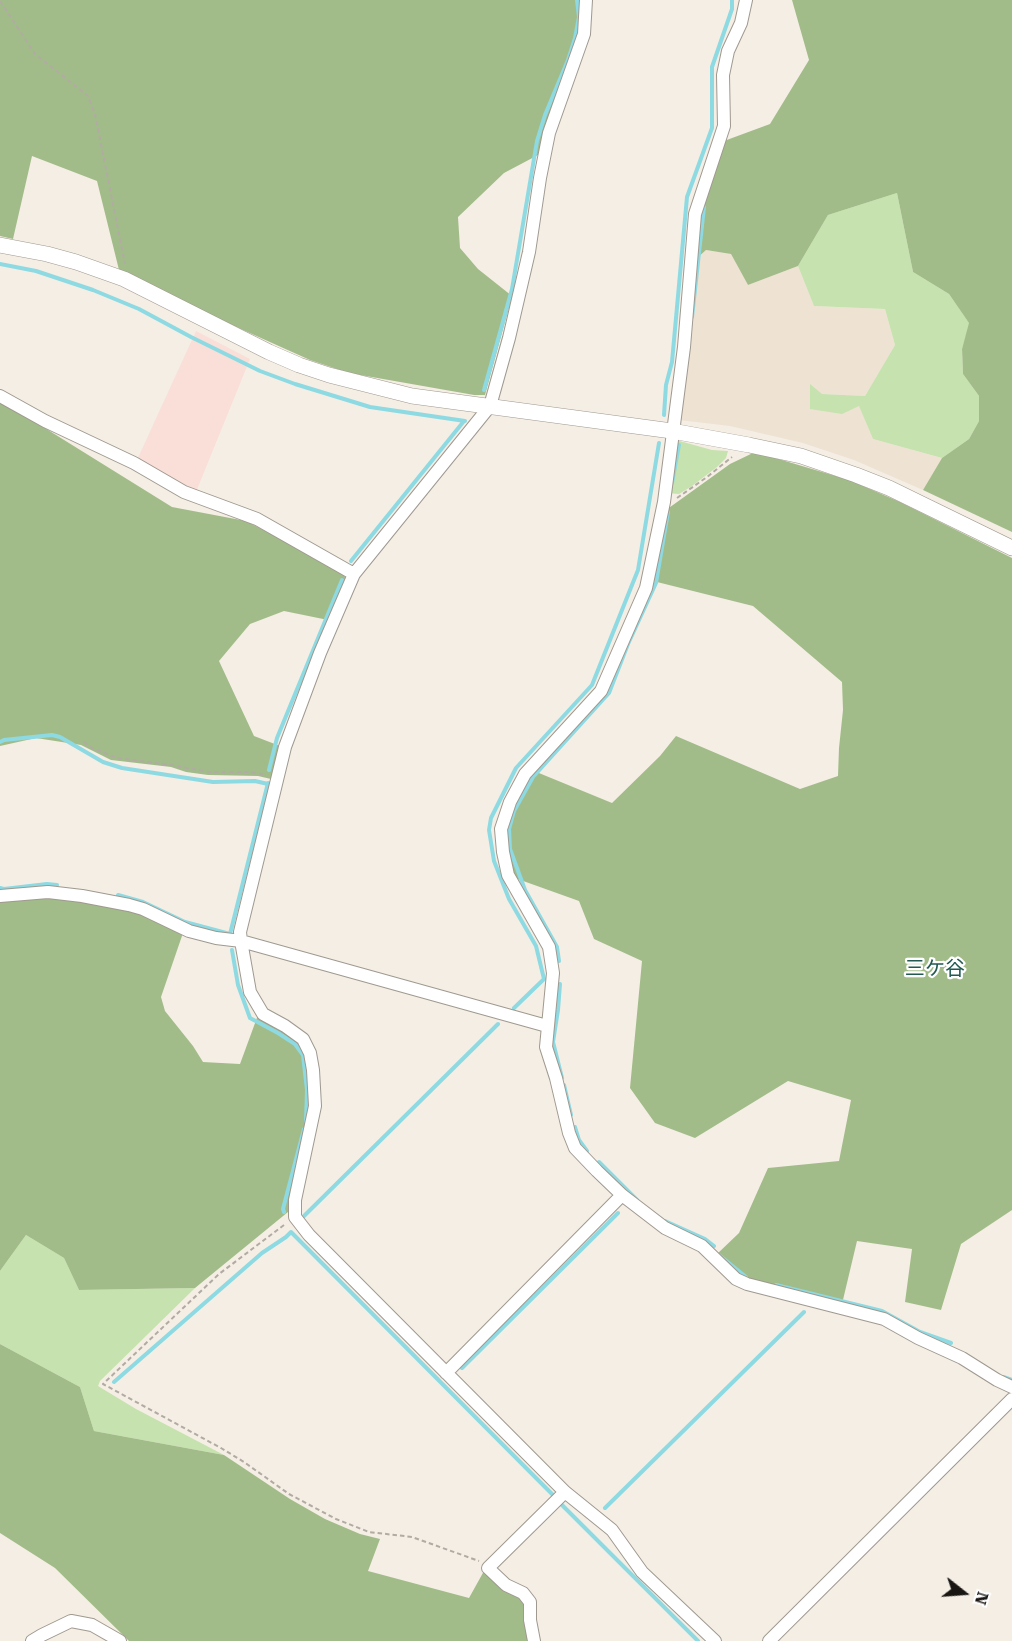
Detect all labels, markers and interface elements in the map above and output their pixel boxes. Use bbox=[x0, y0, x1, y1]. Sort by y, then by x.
district label: 三ケ谷 bbox=[905, 957, 965, 981]
north arrow bbox=[934, 1563, 994, 1623]
text: N bbox=[971, 1590, 993, 1607]

